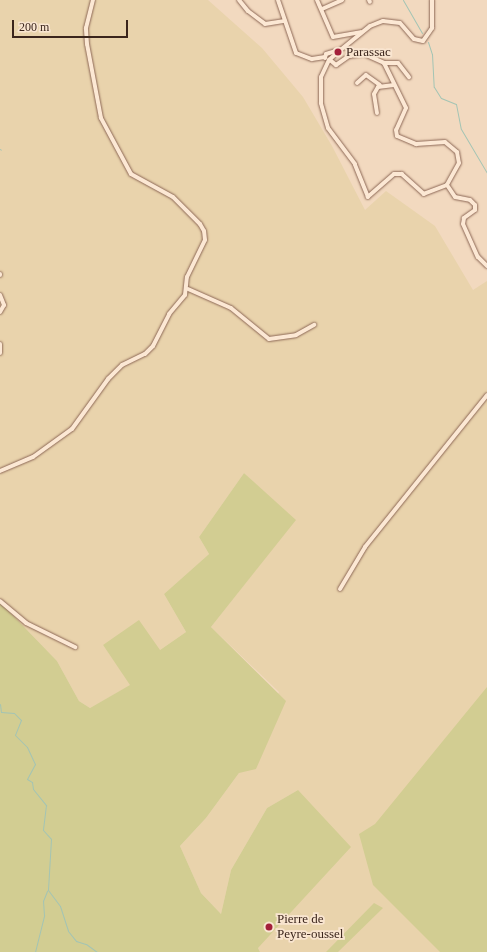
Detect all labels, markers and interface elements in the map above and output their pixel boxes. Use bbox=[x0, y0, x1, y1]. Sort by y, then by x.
scale bar bbox=[14, 12, 130, 38]
text: 200 m bbox=[19, 20, 49, 34]
place label: Parassac bbox=[346, 44, 391, 60]
marker: Parassac bbox=[333, 47, 343, 57]
place label: Pierre de Peyre-oussel bbox=[277, 912, 343, 943]
marker: Pierre de Peyre-oussel bbox=[264, 922, 274, 932]

